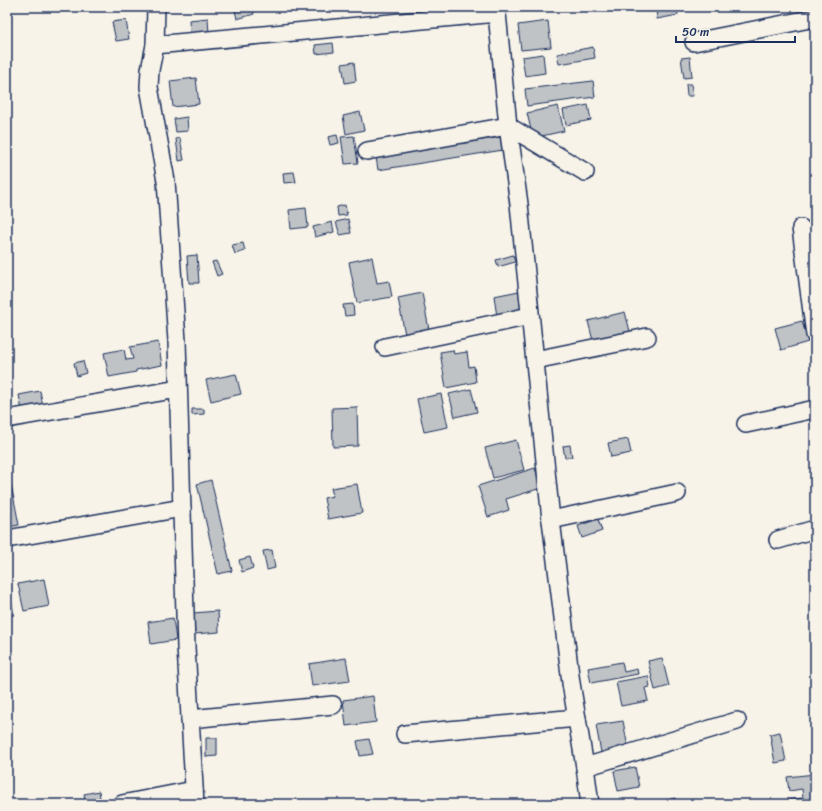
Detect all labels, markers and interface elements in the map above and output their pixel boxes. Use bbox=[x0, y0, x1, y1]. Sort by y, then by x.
scale bar bbox=[676, 18, 795, 44]
text: 50 m bbox=[682, 21, 709, 43]

